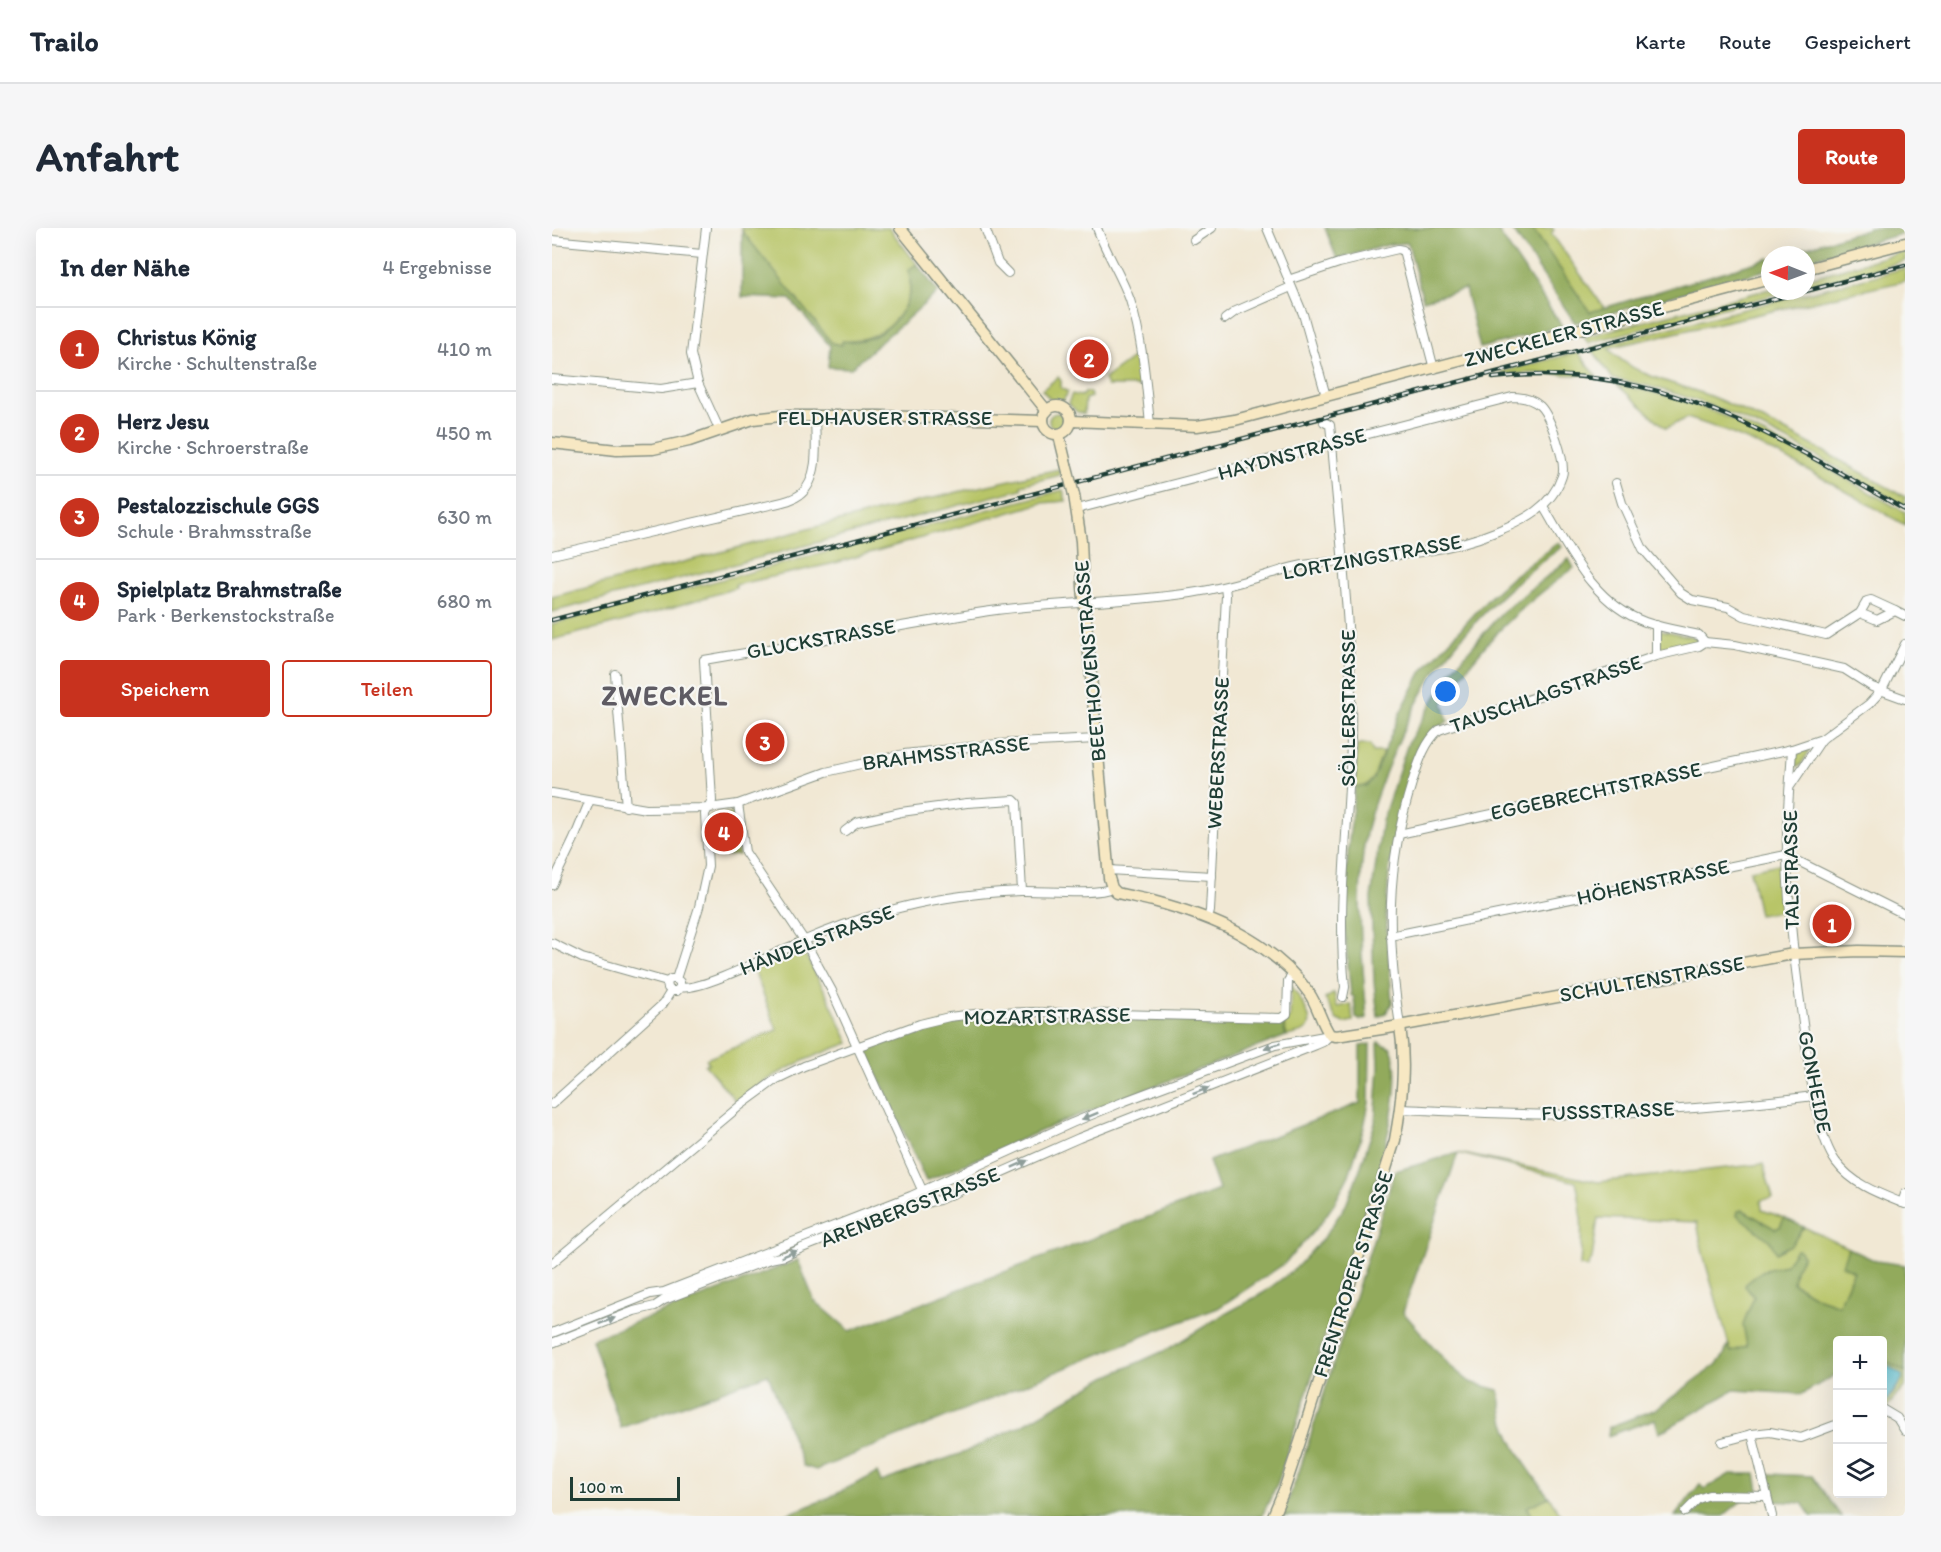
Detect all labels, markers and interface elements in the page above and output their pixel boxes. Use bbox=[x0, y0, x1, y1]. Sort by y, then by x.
text: Trailo bbox=[30, 24, 99, 58]
text: Karte bbox=[1635, 29, 1686, 54]
text: Route bbox=[1719, 29, 1772, 54]
text: Gespeichert bbox=[1805, 29, 1911, 54]
button: Route bbox=[1798, 129, 1905, 184]
text: Anfahrt bbox=[36, 131, 179, 182]
north arrow bbox=[1761, 246, 1815, 300]
text: In der Nähe bbox=[60, 251, 190, 283]
text: 4 Ergebnisse bbox=[382, 255, 492, 279]
street label: ZWECKELER STRASSE bbox=[1461, 295, 1667, 372]
text: Christus König bbox=[117, 324, 256, 351]
pin: 2 bbox=[1070, 336, 1108, 382]
text: 1 bbox=[75, 337, 84, 361]
text: 410 m bbox=[437, 337, 492, 361]
text: Kirche · Schultenstraße bbox=[117, 351, 317, 375]
street label: FELDHAUSER STRASSE bbox=[778, 405, 993, 430]
text: Herz Jesu bbox=[117, 408, 209, 435]
text: 2 bbox=[74, 421, 85, 445]
text: 450 m bbox=[436, 421, 492, 445]
street label: HAYDNSTRASSE bbox=[1215, 422, 1369, 485]
text: Kirche · Schroerstraße bbox=[117, 435, 309, 459]
text: Pestalozzischule GGS bbox=[117, 492, 319, 519]
text: 3 bbox=[74, 505, 85, 529]
text: 630 m bbox=[437, 505, 492, 529]
text: Schule · Brahmsstraße bbox=[117, 519, 312, 543]
street label: LORTZINGSTRASSE bbox=[1280, 528, 1463, 585]
street label: BEETHOVENSTRASSE bbox=[1068, 559, 1111, 763]
text: Spielplatz Brahmstraße bbox=[117, 576, 342, 603]
text: 4 bbox=[73, 589, 86, 613]
text: 680 m bbox=[437, 589, 492, 613]
text: Park · Berkenstockstraße bbox=[117, 603, 334, 627]
street label: GLUCKSTRASSE bbox=[744, 613, 897, 664]
street label: SÖLLERSTRASSE bbox=[1335, 629, 1360, 787]
street label: TAUSCHLAGSTRASSE bbox=[1446, 649, 1645, 738]
button: Speichern bbox=[60, 660, 270, 717]
button: Teilen bbox=[282, 660, 492, 717]
street label: WEBERSTRASSE bbox=[1201, 676, 1234, 830]
your location bbox=[1431, 677, 1460, 706]
district label: ZWECKEL bbox=[601, 679, 729, 712]
pin: 3 bbox=[746, 720, 784, 764]
street label: BRAHMSSTRASSE bbox=[861, 730, 1031, 775]
street label: EGGEBRECHTSTRASSE bbox=[1488, 756, 1704, 825]
pin: 4 bbox=[704, 810, 744, 854]
street label: TALSTRASSE bbox=[1777, 810, 1804, 930]
street label: HÖHENSTRASSE bbox=[1574, 853, 1731, 910]
street label: HÄNDELSTRASSE bbox=[736, 899, 897, 980]
pin: 1 bbox=[1812, 902, 1852, 946]
street label: SCHULTENSTRASSE bbox=[1558, 950, 1746, 1007]
street label: MOZARTSTRASSE bbox=[963, 1002, 1131, 1029]
street label: GONHEIDE bbox=[1793, 1029, 1838, 1135]
one-way arrow bbox=[1263, 1042, 1281, 1051]
one-way arrow bbox=[1192, 1086, 1210, 1096]
street label: FUSSSTRASSE bbox=[1541, 1096, 1675, 1125]
one-way arrow bbox=[1081, 1111, 1099, 1121]
one-way arrow bbox=[1012, 1160, 1029, 1169]
street label: ARENBERGSTRASSE bbox=[817, 1161, 1003, 1252]
street label: FRENTROPER STRASSE bbox=[1307, 1167, 1398, 1380]
one-way arrow bbox=[780, 1248, 798, 1258]
one-way arrow bbox=[598, 1316, 616, 1326]
map controls bbox=[1833, 1336, 1887, 1498]
button: + bbox=[1833, 1336, 1887, 1390]
button: − bbox=[1833, 1390, 1887, 1444]
button: layers bbox=[1833, 1444, 1887, 1498]
scale bar bbox=[570, 1474, 680, 1502]
text: 100 m bbox=[579, 1478, 623, 1497]

